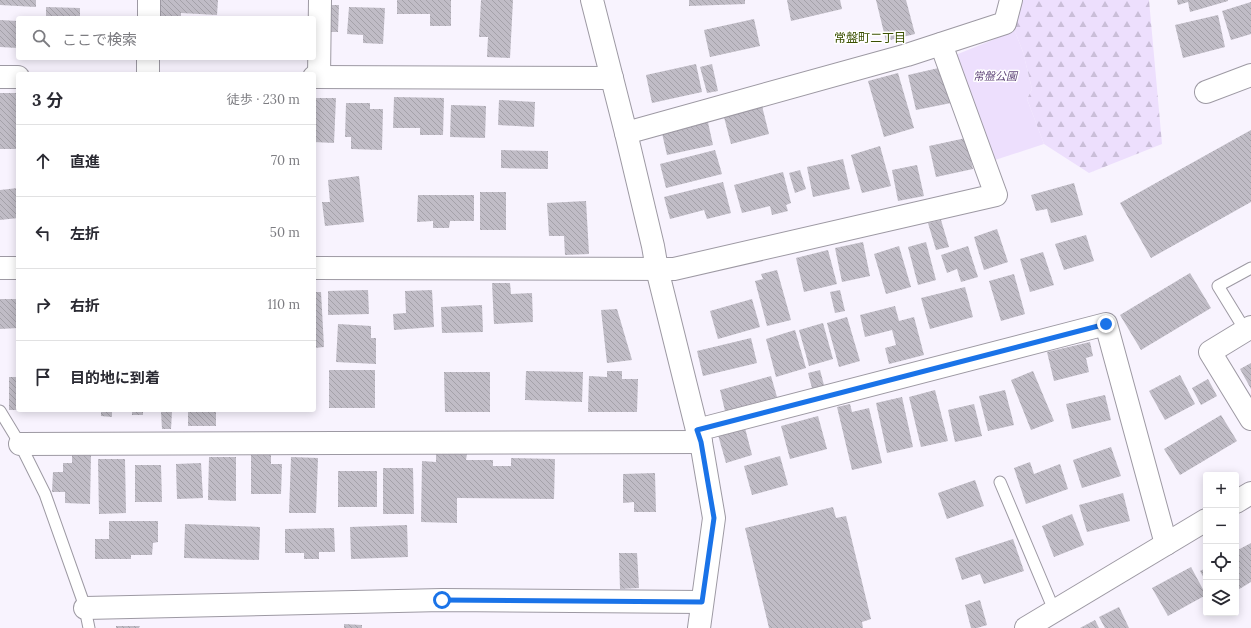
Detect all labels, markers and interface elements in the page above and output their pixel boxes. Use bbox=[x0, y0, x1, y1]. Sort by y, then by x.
search box bbox=[16, 16, 316, 60]
icon: search bbox=[30, 27, 52, 49]
text: ここで検索 bbox=[62, 30, 137, 49]
district label: 常盤町二丁目 bbox=[834, 30, 906, 45]
park label: 常盤公園 bbox=[973, 69, 1019, 83]
text: 3 分 bbox=[32, 89, 63, 111]
text: 徒歩 · 230 m bbox=[227, 91, 300, 108]
icon: ahead bbox=[32, 150, 54, 172]
text: 直進 bbox=[70, 152, 100, 171]
text: 70 m bbox=[271, 152, 300, 169]
icon: left bbox=[32, 222, 54, 244]
text: 左折 bbox=[70, 224, 100, 243]
text: 50 m bbox=[270, 224, 300, 241]
icon: right bbox=[32, 294, 54, 316]
text: 右折 bbox=[70, 296, 100, 315]
text: 110 m bbox=[267, 296, 300, 313]
route end bbox=[1097, 315, 1115, 333]
icon: arrive bbox=[32, 366, 54, 388]
text: 目的地に到着 bbox=[70, 368, 160, 387]
map controls bbox=[1203, 472, 1239, 616]
button: + bbox=[1203, 472, 1239, 508]
button: − bbox=[1203, 508, 1239, 544]
button: locate bbox=[1203, 544, 1239, 580]
button: layers bbox=[1203, 580, 1239, 616]
route start bbox=[433, 591, 451, 609]

